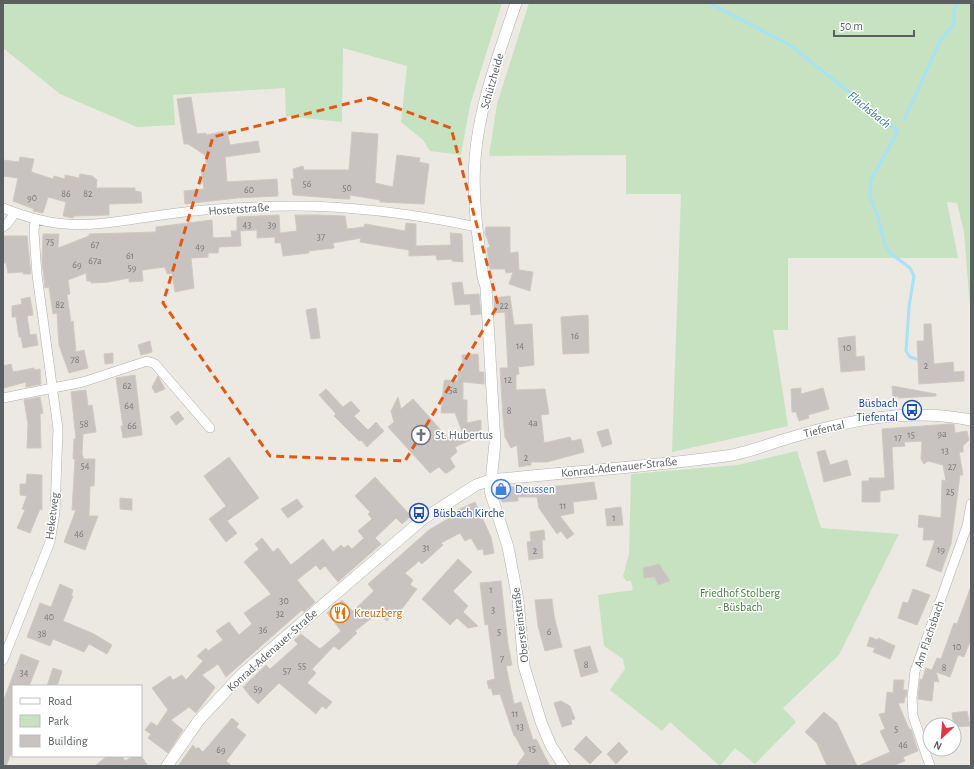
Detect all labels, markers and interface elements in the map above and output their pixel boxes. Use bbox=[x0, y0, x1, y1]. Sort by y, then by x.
scale bar bbox=[834, 12, 914, 38]
text: 50 m bbox=[840, 20, 863, 32]
street label: Schützheide bbox=[478, 52, 506, 110]
water label: Flachsbach bbox=[845, 89, 893, 131]
house number: 56 bbox=[303, 179, 312, 189]
house number: 50 bbox=[342, 183, 352, 193]
house number: 60 bbox=[244, 185, 254, 195]
house number: 86 bbox=[61, 189, 71, 199]
house number: 82 bbox=[83, 189, 93, 199]
house number: 90 bbox=[27, 193, 37, 203]
street label: Hostetstraße bbox=[208, 201, 270, 217]
house number: 43 bbox=[243, 220, 251, 230]
house number: 39 bbox=[268, 220, 277, 230]
house number: 37 bbox=[317, 232, 325, 242]
house number: 75 bbox=[46, 237, 54, 247]
house number: 67 bbox=[91, 240, 99, 250]
house number: 49 bbox=[195, 242, 205, 252]
house number: 61 bbox=[126, 251, 134, 261]
house number: 67a bbox=[88, 256, 102, 266]
house number: 69 bbox=[72, 260, 82, 270]
house number: 59 bbox=[128, 263, 137, 273]
house number: 82 bbox=[55, 300, 65, 310]
house number: 22 bbox=[499, 301, 509, 311]
house number: 16 bbox=[571, 331, 579, 341]
house number: 14 bbox=[516, 341, 524, 351]
house number: 10 bbox=[843, 343, 851, 353]
house number: 78 bbox=[71, 355, 80, 365]
house number: 2 bbox=[924, 361, 929, 371]
house number: 12 bbox=[504, 375, 512, 385]
house number: 62 bbox=[122, 381, 132, 391]
house number: 5a bbox=[449, 385, 458, 395]
place label: Büsbach Tiefental bbox=[856, 397, 898, 423]
bus stop icon: Büsbach Tiefental bbox=[901, 399, 923, 421]
house number: 64 bbox=[124, 401, 134, 411]
house number: 8 bbox=[507, 406, 512, 416]
house number: 4a bbox=[528, 418, 538, 428]
street label: Tiefental bbox=[802, 418, 846, 440]
house number: 58 bbox=[80, 419, 89, 429]
house number: 66 bbox=[127, 421, 137, 431]
church icon: St. Hubertus bbox=[410, 424, 432, 446]
place label: St. Hubertus bbox=[435, 429, 493, 441]
house number: 9a bbox=[937, 429, 947, 439]
house number: 15 bbox=[907, 430, 915, 440]
house number: 17 bbox=[894, 433, 902, 443]
house number: 13 bbox=[941, 446, 949, 456]
house number: 2 bbox=[524, 453, 529, 463]
street label: Konrad-Adenauer-Straße bbox=[560, 455, 678, 479]
house number: 54 bbox=[81, 461, 90, 471]
house number: 27 bbox=[948, 462, 956, 472]
shop icon: Deussen bbox=[490, 478, 512, 500]
place label: Deussen bbox=[515, 483, 555, 495]
house number: 25 bbox=[946, 487, 954, 497]
street label: Heketweg bbox=[43, 492, 61, 540]
house number: 11 bbox=[560, 501, 566, 511]
bus stop icon: Büsbach Kirche bbox=[408, 502, 430, 524]
place label: Büsbach Kirche bbox=[433, 507, 504, 519]
house number: 1 bbox=[612, 513, 616, 523]
house number: 46 bbox=[74, 529, 84, 539]
house number: 31 bbox=[422, 543, 430, 553]
house number: 19 bbox=[937, 545, 945, 555]
house number: 2 bbox=[533, 546, 538, 556]
house number: 1 bbox=[489, 585, 493, 595]
street label: Obersteinstraße bbox=[509, 587, 531, 663]
park label: Friedhof Stolberg - Büsbach bbox=[700, 587, 780, 613]
house number: 30 bbox=[279, 596, 289, 606]
street label: Am Flachsbach bbox=[912, 599, 946, 669]
restaurant icon: Kreuzberg bbox=[329, 602, 351, 624]
house number: 3 bbox=[491, 605, 495, 615]
street label: Konrad-Adenauer-Straße bbox=[225, 606, 319, 694]
place label: Kreuzberg bbox=[354, 607, 402, 619]
house number: 32 bbox=[276, 609, 285, 619]
house number: 40 bbox=[44, 612, 54, 622]
house number: 36 bbox=[259, 625, 268, 635]
house number: 5 bbox=[497, 627, 501, 637]
house number: 6 bbox=[547, 627, 552, 637]
house number: 38 bbox=[38, 629, 47, 639]
house number: 10 bbox=[953, 642, 961, 652]
house number: 7 bbox=[500, 654, 504, 664]
house number: 8 bbox=[584, 660, 589, 670]
house number: 55 bbox=[298, 661, 306, 671]
house number: 8 bbox=[942, 663, 947, 673]
house number: 57 bbox=[283, 666, 291, 676]
house number: 34 bbox=[20, 668, 29, 678]
house number: 59 bbox=[254, 684, 263, 694]
legend bbox=[12, 685, 142, 757]
text: Road bbox=[48, 695, 72, 707]
house number: 11 bbox=[512, 709, 518, 719]
text: Park bbox=[48, 715, 69, 727]
north arrow bbox=[922, 717, 962, 757]
house number: 13 bbox=[516, 722, 524, 732]
house number: 5 bbox=[894, 724, 898, 734]
text: Building bbox=[48, 735, 88, 747]
text: N bbox=[932, 739, 944, 752]
house number: 46 bbox=[898, 740, 908, 750]
house number: 15 bbox=[528, 744, 536, 754]
house number: 69 bbox=[216, 745, 226, 755]

